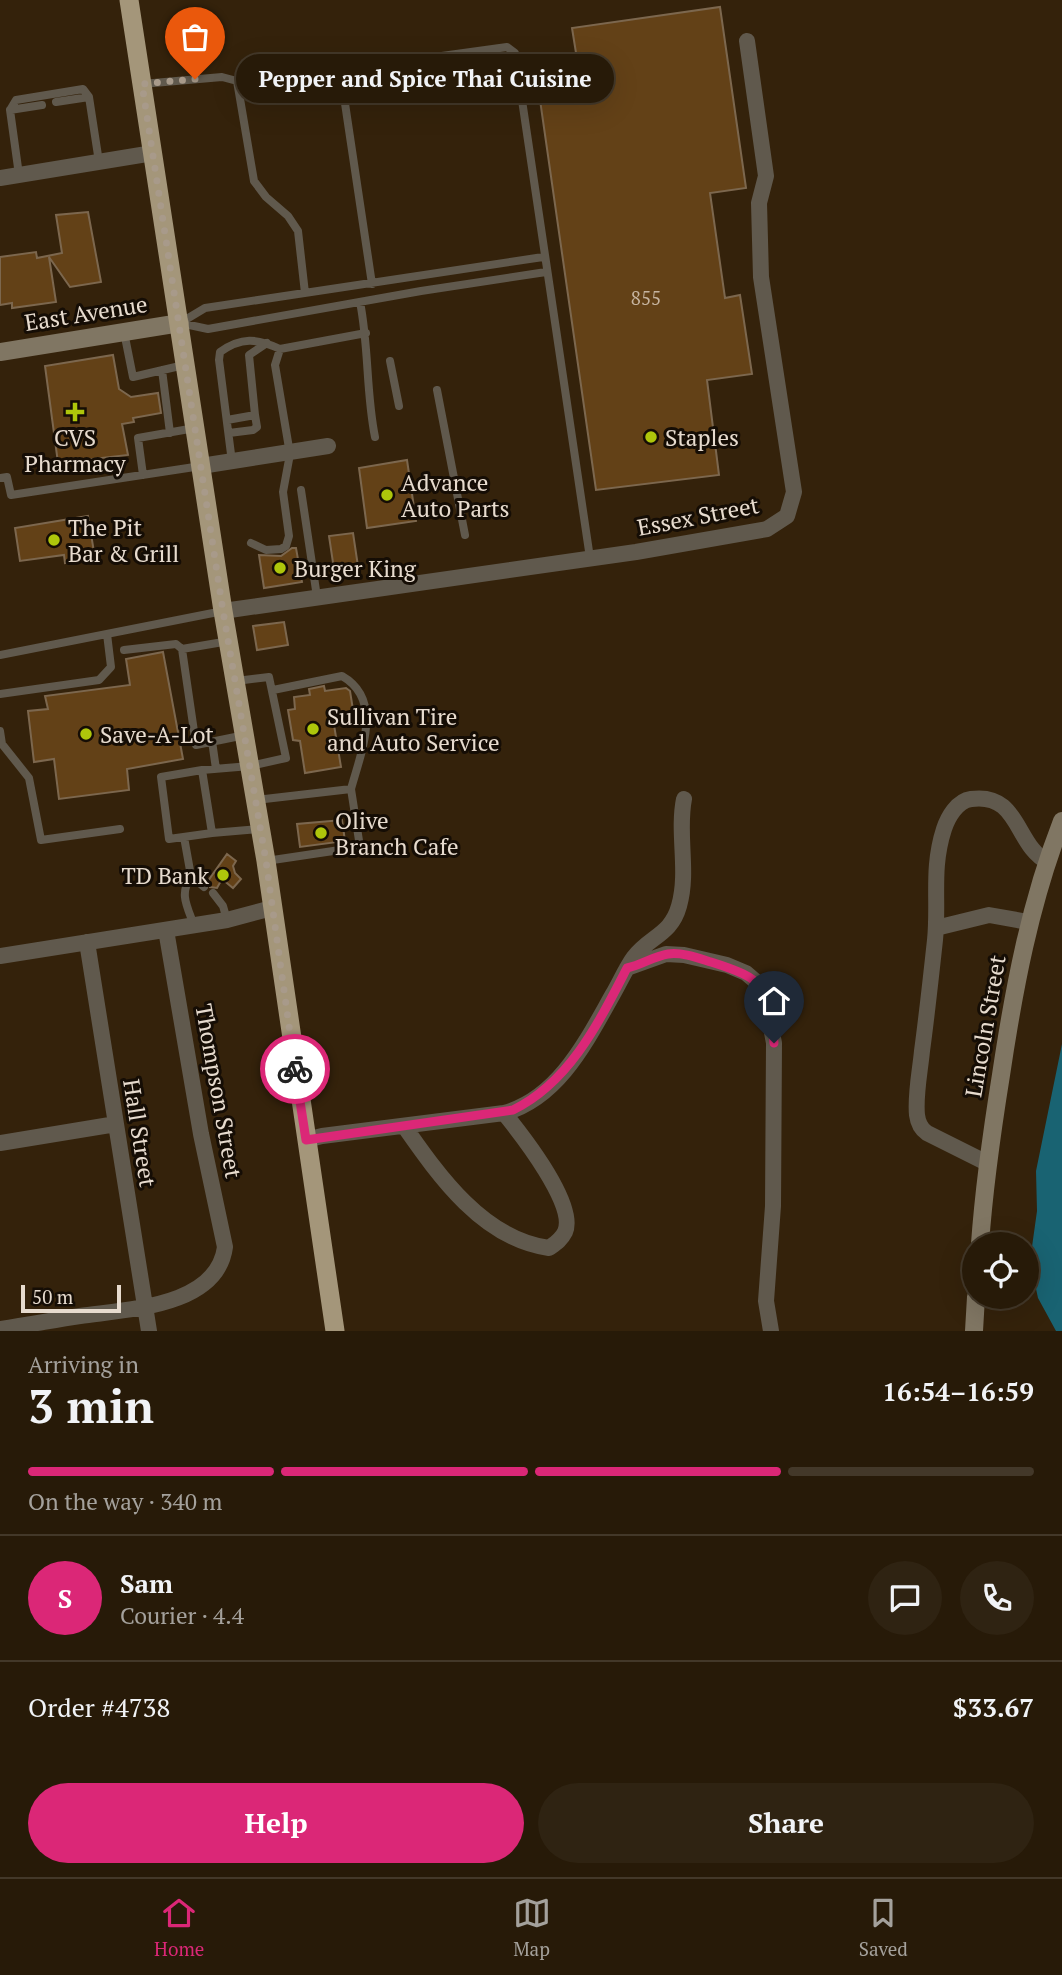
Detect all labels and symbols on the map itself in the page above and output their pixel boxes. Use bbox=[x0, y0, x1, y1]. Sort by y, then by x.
pin bbox=[165, 7, 225, 79]
callout: Pepper and Spice Thai Cuisine bbox=[237, 55, 615, 104]
house number: 855 bbox=[631, 285, 661, 310]
street label: East Avenue bbox=[22, 288, 150, 338]
marker: CVS Pharmacy bbox=[67, 404, 83, 420]
place label: CVS Pharmacy bbox=[24, 422, 126, 479]
place label: Staples bbox=[665, 422, 739, 453]
marker: Staples bbox=[643, 429, 659, 445]
place label: Advance Auto Parts bbox=[401, 467, 509, 524]
marker: Advance Auto Parts bbox=[379, 487, 395, 503]
street label: Essex Street bbox=[634, 489, 762, 543]
place label: The Pit Bar & Grill bbox=[68, 512, 179, 569]
marker: The Pit Bar & Grill bbox=[46, 532, 62, 548]
place label: Burger King bbox=[294, 553, 417, 584]
marker: Burger King bbox=[272, 560, 288, 576]
place label: Sullivan Tire and Auto Service bbox=[327, 701, 500, 758]
place label: Save-A-Lot bbox=[100, 719, 214, 750]
marker: Sullivan Tire and Auto Service bbox=[305, 721, 321, 737]
marker: Save-A-Lot bbox=[78, 726, 94, 742]
place label: Olive Branch Cafe bbox=[335, 805, 459, 862]
marker: Olive Branch Cafe bbox=[313, 825, 329, 841]
place label: TD Bank bbox=[122, 860, 209, 891]
marker: TD Bank bbox=[215, 867, 231, 883]
street label: Lincoln Street bbox=[957, 952, 1013, 1099]
pin bbox=[744, 971, 804, 1043]
street label: Thompson Street bbox=[188, 1001, 250, 1181]
courier bbox=[260, 1034, 330, 1104]
street label: Hall Street bbox=[116, 1077, 164, 1190]
scale bar bbox=[21, 1282, 121, 1314]

